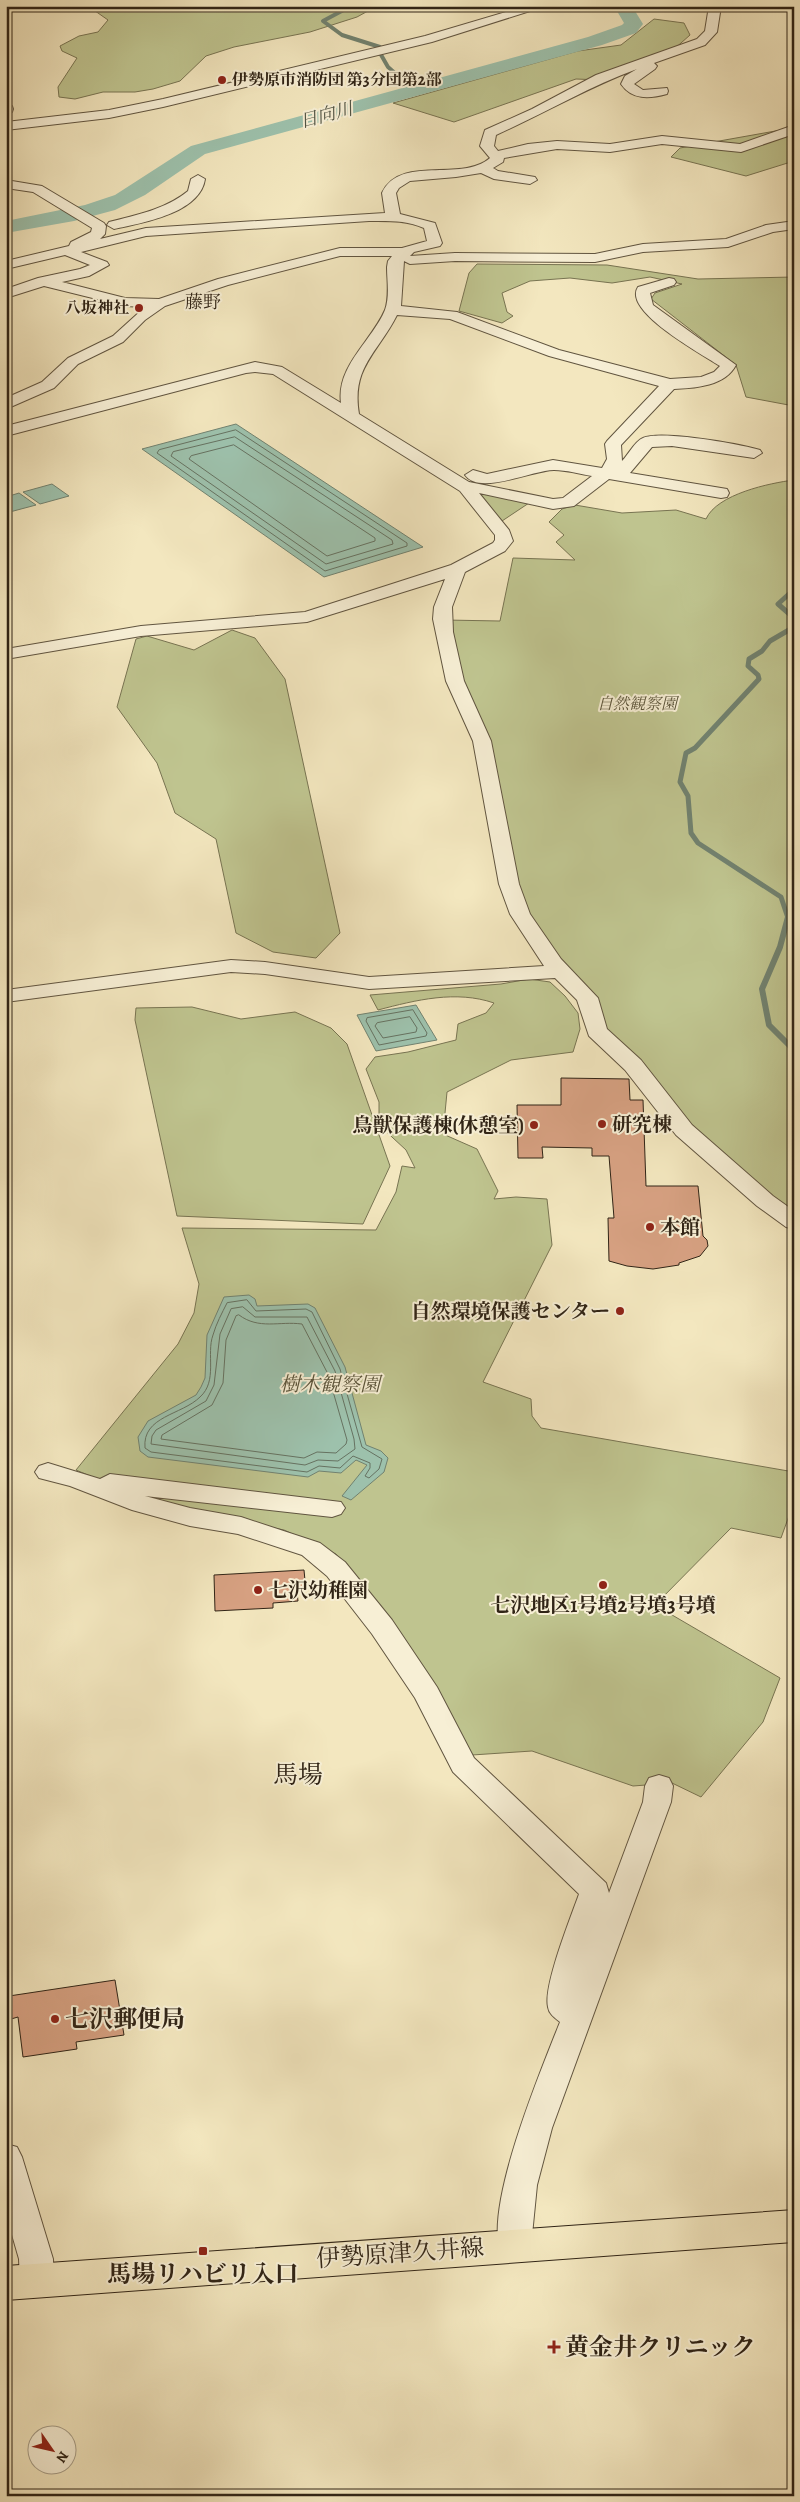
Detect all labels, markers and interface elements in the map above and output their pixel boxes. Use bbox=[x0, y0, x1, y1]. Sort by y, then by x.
place label: 伊勢原市消防団 第3分団第2部 bbox=[232, 69, 442, 91]
marker: 伊勢原市消防団 第3分団第2部 bbox=[216, 74, 228, 86]
water label: 日向川 bbox=[297, 96, 357, 134]
district label: 藤野 bbox=[185, 290, 221, 314]
place label: 八坂神社 bbox=[65, 297, 129, 319]
marker: 八坂神社 bbox=[133, 302, 145, 314]
park label: 自然観察園 bbox=[597, 693, 680, 715]
place label: 研究棟 bbox=[612, 1111, 672, 1138]
place label: 鳥獣保護棟(休憩室) bbox=[352, 1112, 524, 1139]
marker: 研究棟 bbox=[596, 1118, 608, 1130]
marker: 鳥獣保護棟(休憩室) bbox=[528, 1119, 540, 1131]
place label: 本館 bbox=[660, 1214, 700, 1241]
marker: 本館 bbox=[644, 1221, 656, 1233]
place label: 自然環境保護センター bbox=[411, 1298, 610, 1325]
marker: 自然環境保護センター bbox=[614, 1305, 626, 1317]
park label: 樹木観察園 bbox=[280, 1371, 383, 1398]
place label: 七沢幼稚園 bbox=[268, 1577, 368, 1604]
marker: 七沢地区1号墳2号墳3号墳 bbox=[597, 1579, 609, 1591]
marker: 七沢幼稚園 bbox=[252, 1584, 264, 1596]
place label: 七沢地区1号墳2号墳3号墳 bbox=[490, 1592, 716, 1619]
district label: 馬場 bbox=[273, 1758, 323, 1792]
place label: 七沢郵便局 bbox=[65, 2003, 185, 2035]
marker: 七沢郵便局 bbox=[49, 2013, 61, 2025]
street label: 伊勢原津久井線 bbox=[315, 2231, 485, 2275]
marker: 馬場リハビリ入口 bbox=[197, 2245, 209, 2257]
place label: 馬場リハビリ入口 bbox=[107, 2258, 299, 2290]
place label: 黄金井クリニック bbox=[565, 2331, 756, 2363]
marker: 黄金井クリニック bbox=[547, 2340, 561, 2354]
north arrow bbox=[28, 2424, 78, 2474]
text: N bbox=[52, 2447, 73, 2467]

